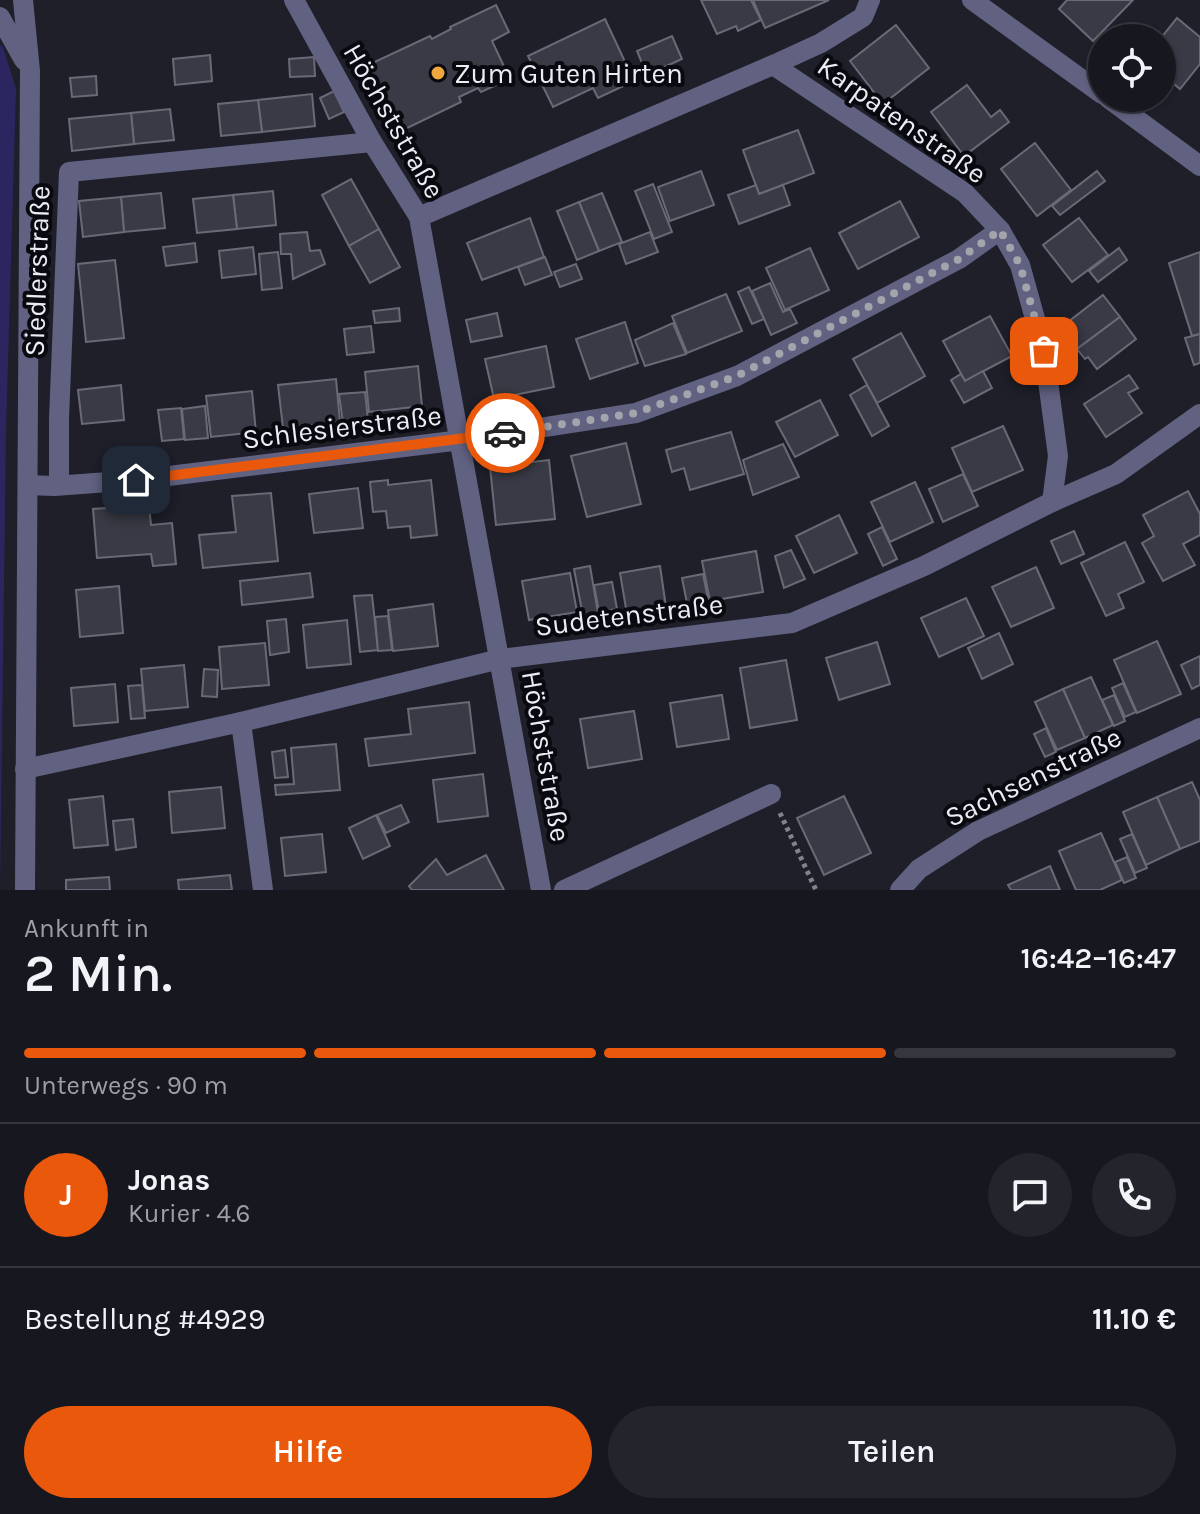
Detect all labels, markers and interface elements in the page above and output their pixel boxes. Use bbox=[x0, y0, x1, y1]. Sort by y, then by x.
map controls bbox=[1088, 24, 1176, 112]
button: locate bbox=[1088, 24, 1176, 112]
street label: Höchststraße bbox=[336, 38, 452, 204]
street label: Karpatenstraße bbox=[811, 50, 993, 190]
place label: Zum Guten Hirten bbox=[454, 57, 683, 90]
marker: Zum Guten Hirten bbox=[429, 64, 447, 82]
street label: Siedlerstraße bbox=[18, 185, 56, 357]
pin bbox=[1010, 317, 1078, 385]
icon: bag bbox=[1022, 329, 1066, 373]
courier bbox=[465, 393, 545, 473]
street label: Schlesierstraße bbox=[241, 398, 443, 456]
icon: car bbox=[483, 411, 527, 455]
pin bbox=[102, 446, 170, 514]
icon: home bbox=[114, 458, 158, 502]
street label: Sudetenstraße bbox=[533, 587, 725, 643]
street label: Höchststraße bbox=[515, 668, 577, 844]
street label: Sachsenstraße bbox=[939, 720, 1127, 834]
text: Ankunft in bbox=[24, 913, 149, 944]
text: 16:42–16:47 bbox=[1021, 940, 1176, 976]
text: 2 Min. bbox=[24, 943, 173, 1004]
text: Unterwegs · 90 m bbox=[24, 1070, 228, 1101]
button: chat bbox=[988, 1153, 1072, 1237]
button: phone bbox=[1092, 1153, 1176, 1237]
text: Jonas bbox=[128, 1162, 210, 1198]
text: J bbox=[59, 1177, 73, 1213]
text: Kurier · 4.6 bbox=[128, 1198, 250, 1229]
text: Bestellung #4929 bbox=[24, 1301, 265, 1337]
text: 11.10 € bbox=[1092, 1301, 1176, 1337]
button: Hilfe bbox=[24, 1406, 592, 1498]
button: Teilen bbox=[608, 1406, 1176, 1498]

